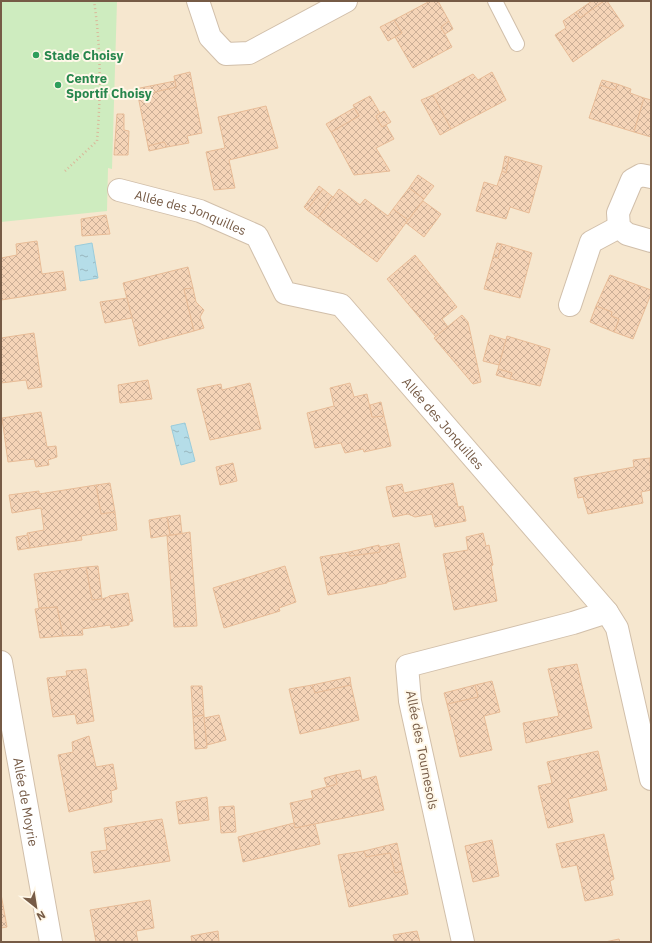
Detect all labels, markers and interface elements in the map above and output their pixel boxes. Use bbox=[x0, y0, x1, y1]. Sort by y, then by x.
place label: Stade Choisy bbox=[44, 47, 123, 64]
marker: Stade Choisy bbox=[31, 50, 41, 60]
place label: Centre Sportif Choisy bbox=[66, 70, 152, 102]
marker: Centre Sportif Choisy bbox=[53, 80, 63, 90]
street label: Allée des Jonquilles bbox=[133, 186, 249, 239]
street label: Allée des Jonquilles bbox=[399, 373, 488, 473]
street label: Allée des Tournesols bbox=[402, 689, 442, 811]
street label: Allée de Moyrie bbox=[10, 756, 42, 848]
north arrow bbox=[16, 887, 56, 927]
text: N bbox=[34, 908, 48, 924]

